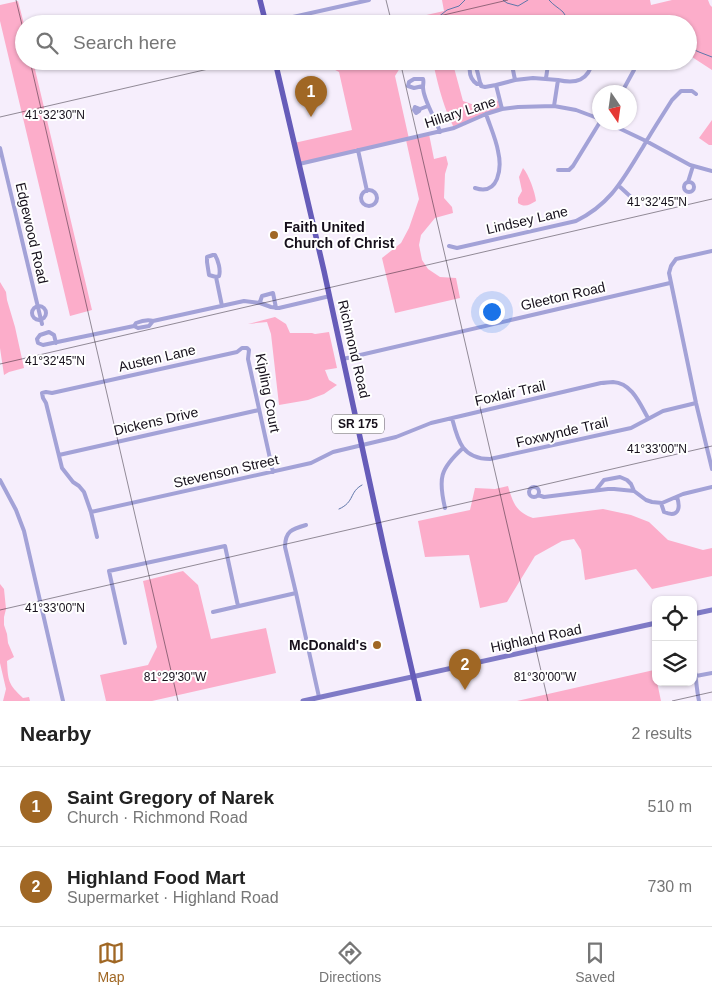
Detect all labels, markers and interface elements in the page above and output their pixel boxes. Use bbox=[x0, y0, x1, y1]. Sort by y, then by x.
search box bbox=[15, 15, 697, 70]
icon: search bbox=[33, 29, 61, 57]
text: Search here bbox=[73, 32, 177, 53]
pin: 1 bbox=[295, 76, 327, 117]
north arrow bbox=[592, 85, 637, 130]
street label: Hillary Lane bbox=[422, 93, 498, 131]
text: 41°32'30"N bbox=[25, 108, 85, 122]
street label: Edgewood Road bbox=[13, 181, 51, 285]
text: 41°32'45"N bbox=[627, 195, 687, 209]
street label: Lindsey Lane bbox=[485, 203, 570, 237]
place label: Faith United Church of Christ bbox=[284, 219, 395, 251]
marker: Faith United Church of Christ bbox=[268, 229, 280, 241]
street label: Gleeton Road bbox=[519, 278, 607, 314]
street label: Richmond Road bbox=[335, 298, 373, 400]
your location bbox=[479, 299, 505, 325]
street label: Austen Lane bbox=[117, 341, 197, 375]
street label: Kipling Court bbox=[252, 352, 284, 434]
text: 41°32'45"N bbox=[25, 354, 85, 368]
street label: Foxlair Trail bbox=[473, 377, 547, 409]
street label: Dickens Drive bbox=[112, 403, 200, 439]
road number: SR 175 bbox=[332, 414, 384, 434]
street label: Foxwynde Trail bbox=[514, 414, 610, 450]
text: 41°33'00"N bbox=[627, 442, 687, 456]
street label: Stevenson Street bbox=[172, 451, 280, 491]
map controls bbox=[652, 596, 697, 686]
button: locate bbox=[652, 596, 697, 641]
text: 41°33'00"N bbox=[25, 601, 85, 615]
street label: Highland Road bbox=[489, 621, 583, 655]
place label: McDonald's bbox=[289, 637, 367, 653]
marker: McDonald's bbox=[371, 639, 383, 651]
button: layers bbox=[652, 641, 697, 686]
pin: 2 bbox=[449, 649, 481, 690]
text: 81°29'30"W bbox=[144, 670, 207, 684]
text: 81°30'00"W bbox=[514, 670, 577, 684]
text: Nearby bbox=[20, 722, 91, 745]
text: 2 results bbox=[632, 725, 692, 742]
text: Saint Gregory of Narek bbox=[67, 787, 274, 808]
text: 1 bbox=[32, 798, 40, 815]
text: 510 m bbox=[648, 798, 692, 815]
text: Church · Richmond Road bbox=[67, 809, 248, 826]
text: Highland Food Mart bbox=[67, 867, 245, 888]
text: 2 bbox=[32, 878, 40, 895]
text: 730 m bbox=[648, 878, 692, 895]
text: Supermarket · Highland Road bbox=[67, 889, 279, 906]
tab: Map bbox=[97, 939, 125, 985]
tab: Directions bbox=[319, 939, 381, 985]
tab: Saved bbox=[575, 939, 615, 985]

